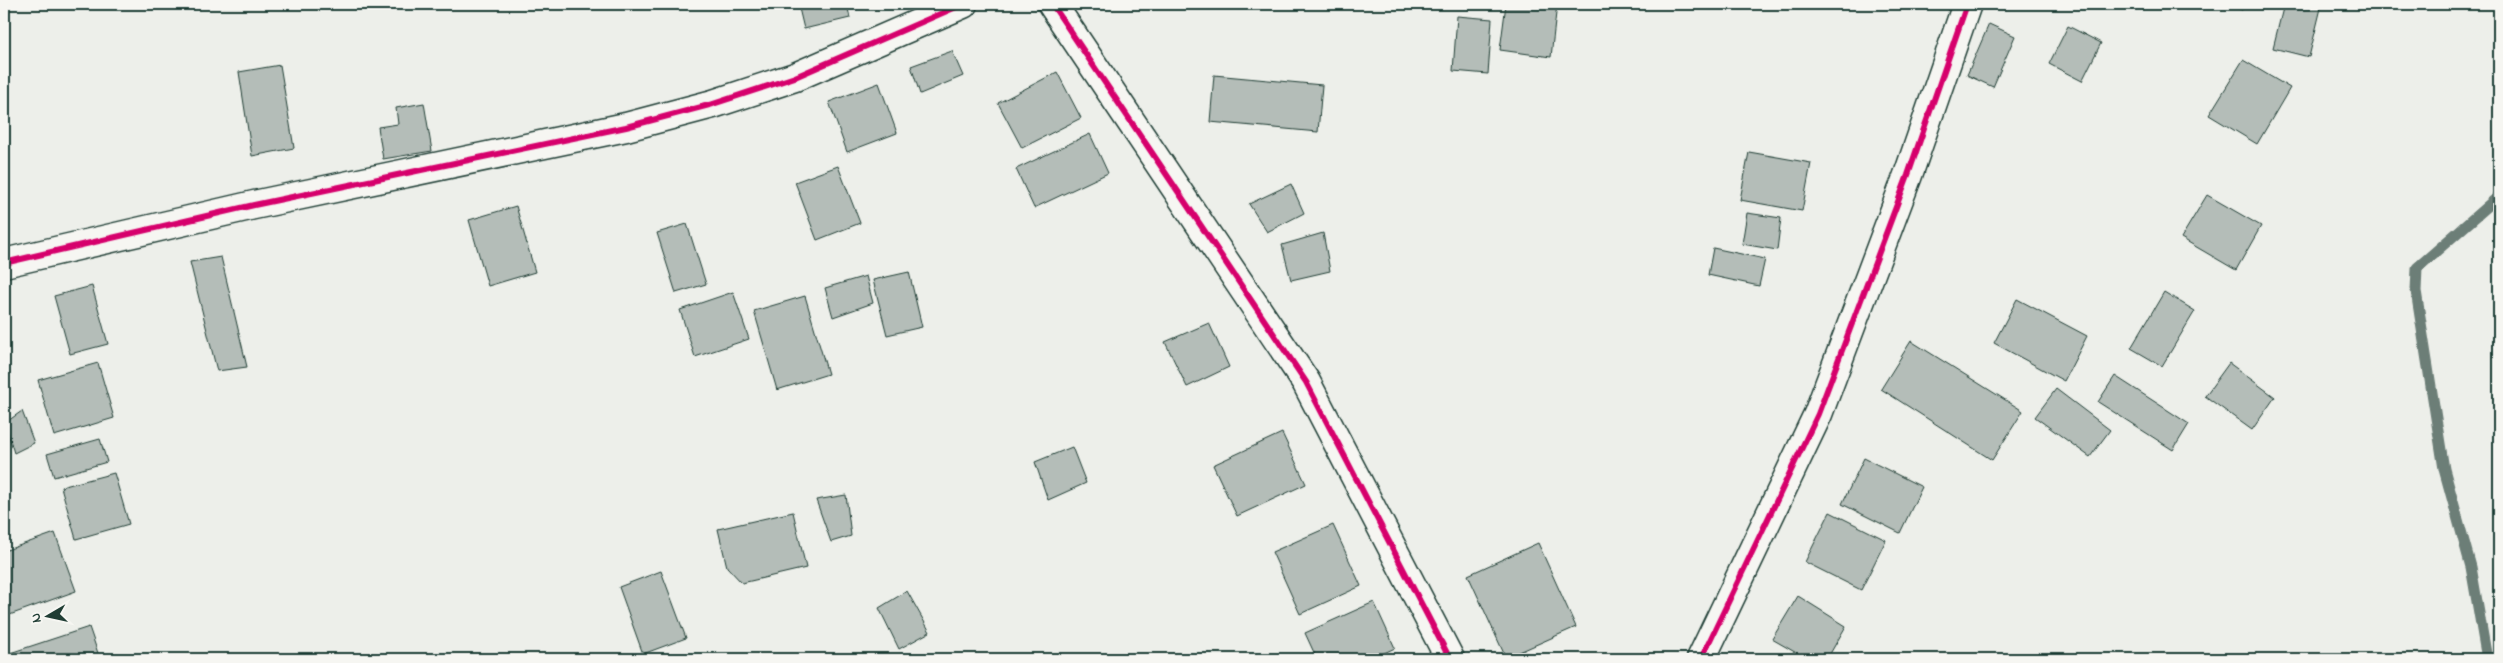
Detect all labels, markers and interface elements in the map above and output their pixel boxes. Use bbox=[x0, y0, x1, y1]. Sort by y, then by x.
north arrow bbox=[22, 590, 72, 640]
text: N bbox=[26, 611, 48, 624]

